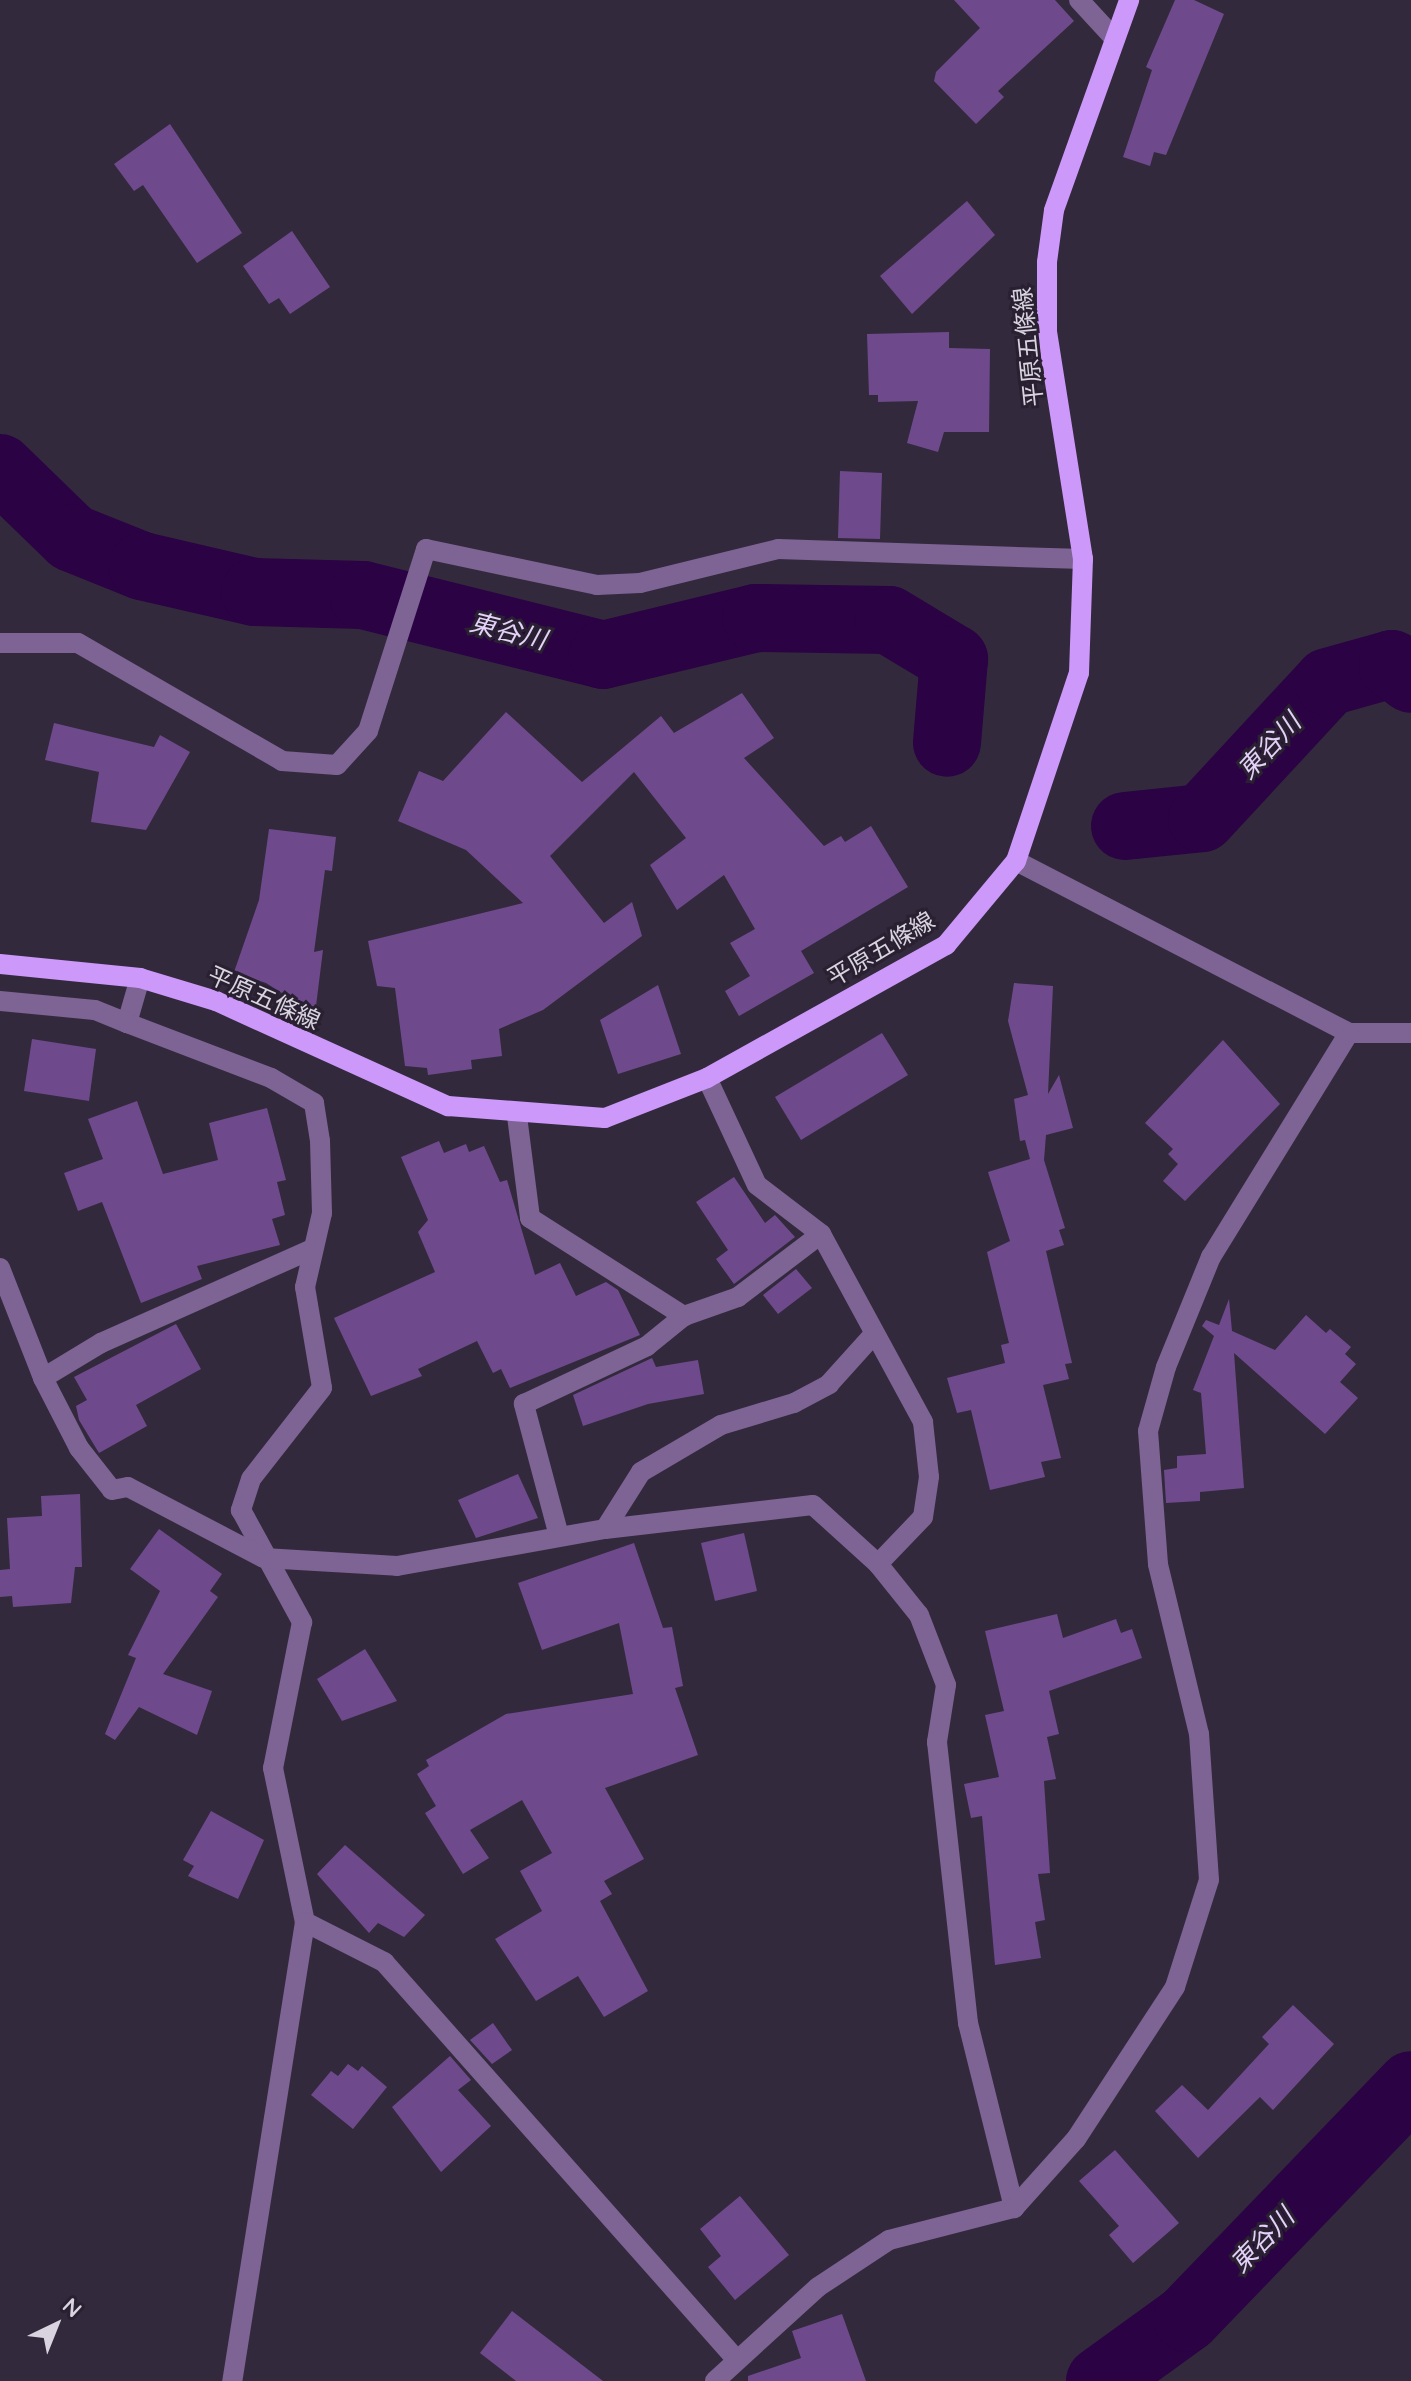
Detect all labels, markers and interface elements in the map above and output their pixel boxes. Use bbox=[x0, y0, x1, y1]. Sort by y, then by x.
street label: 平原五條線 bbox=[1007, 286, 1049, 408]
water label: 東谷川 bbox=[466, 606, 550, 656]
water label: 東谷川 bbox=[1231, 707, 1307, 785]
street label: 平原五條線 bbox=[822, 906, 940, 992]
street label: 平原五條線 bbox=[203, 960, 325, 1036]
water label: 東谷川 bbox=[1224, 2201, 1300, 2279]
north arrow bbox=[16, 2285, 96, 2365]
text: N bbox=[57, 2292, 88, 2323]

